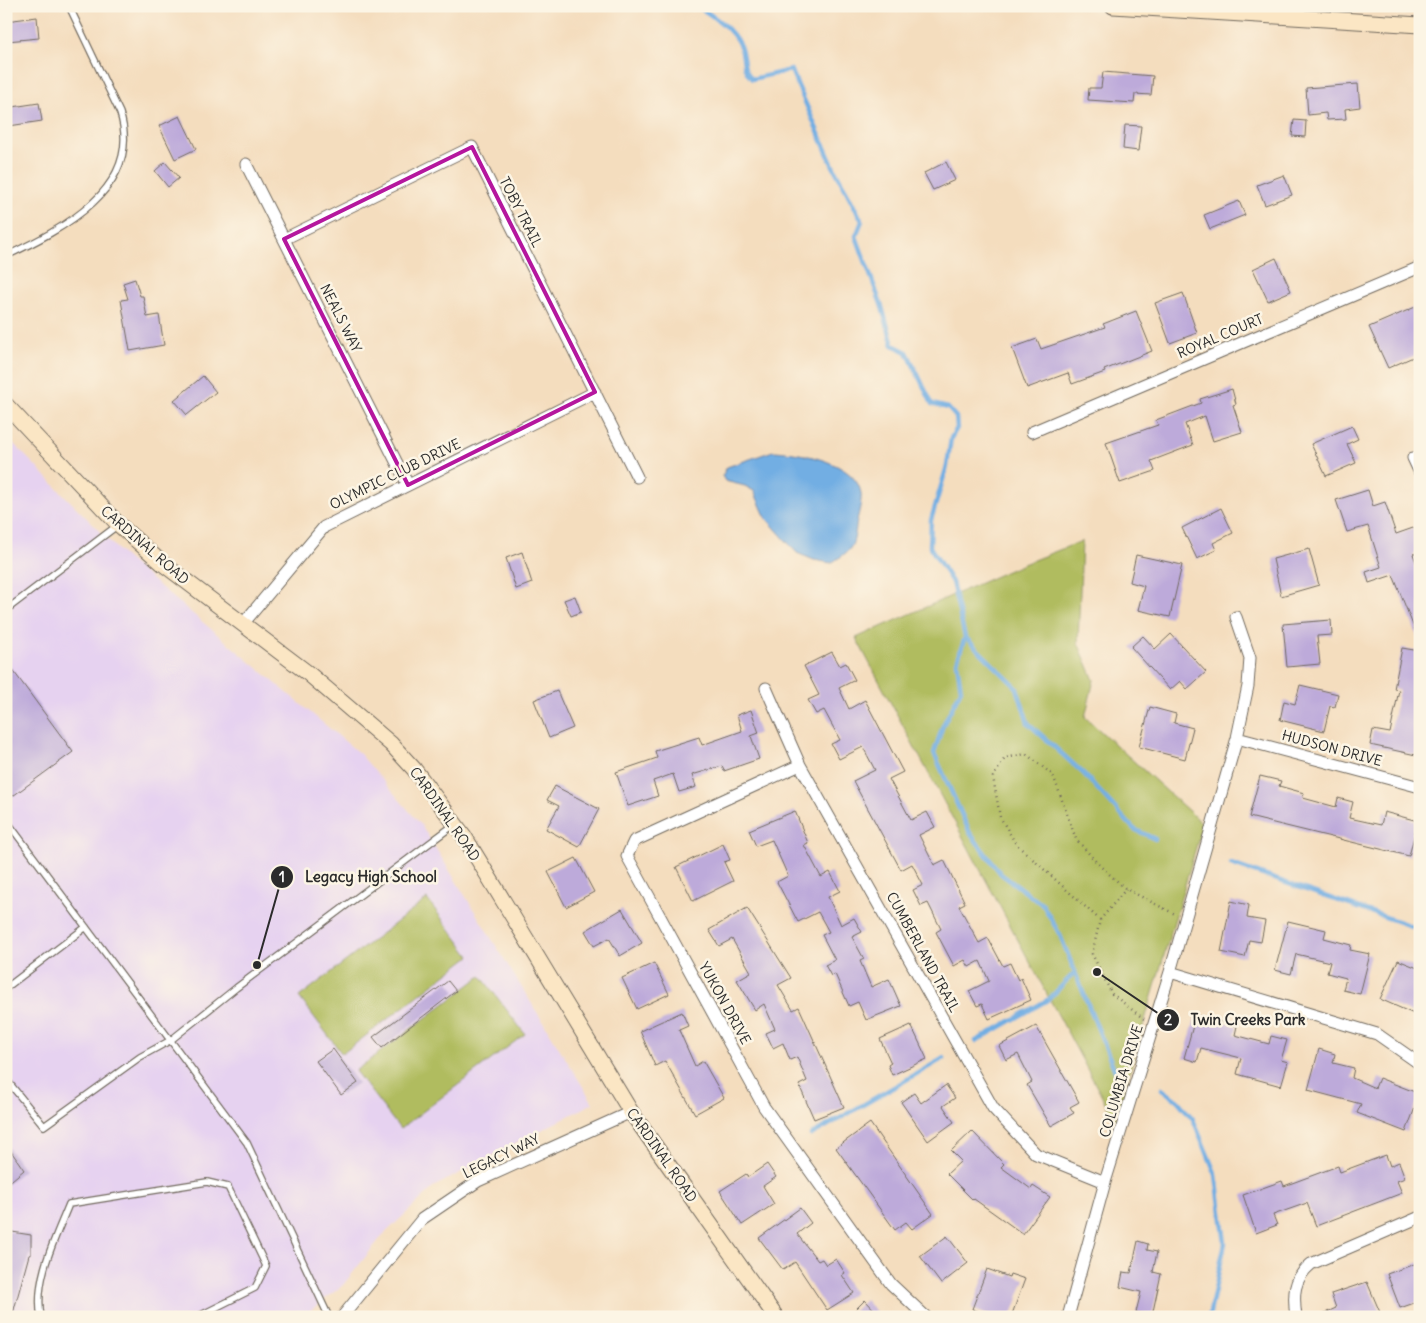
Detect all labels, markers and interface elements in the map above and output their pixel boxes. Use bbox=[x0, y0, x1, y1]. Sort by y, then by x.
street label: TOBY TRAIL bbox=[496, 174, 547, 251]
street label: NEALS WAY bbox=[316, 281, 366, 355]
street label: ROYAL COURT bbox=[1174, 310, 1266, 362]
street label: OLYMPIC CLUB DRIVE bbox=[327, 434, 463, 514]
street label: CARDINAL ROAD bbox=[97, 502, 193, 588]
street label: HUDSON DRIVE bbox=[1280, 726, 1384, 770]
street label: CARDINAL ROAD bbox=[406, 763, 484, 865]
callout: Legacy High School bbox=[270, 862, 447, 892]
text: 1 bbox=[279, 867, 285, 886]
text: Legacy High School bbox=[305, 867, 437, 887]
street label: CUMBERLAND TRAIL bbox=[882, 889, 964, 1016]
street label: YUKON DRIVE bbox=[695, 959, 755, 1047]
callout: Twin Creeks Park bbox=[1156, 1005, 1316, 1035]
text: 2 bbox=[1164, 1010, 1172, 1029]
text: Twin Creeks Park bbox=[1191, 1010, 1306, 1029]
street label: COLUMBIA DRIVE bbox=[1095, 1022, 1147, 1140]
street label: CARDINAL ROAD bbox=[623, 1104, 701, 1206]
street label: LEGACY WAY bbox=[459, 1129, 543, 1182]

